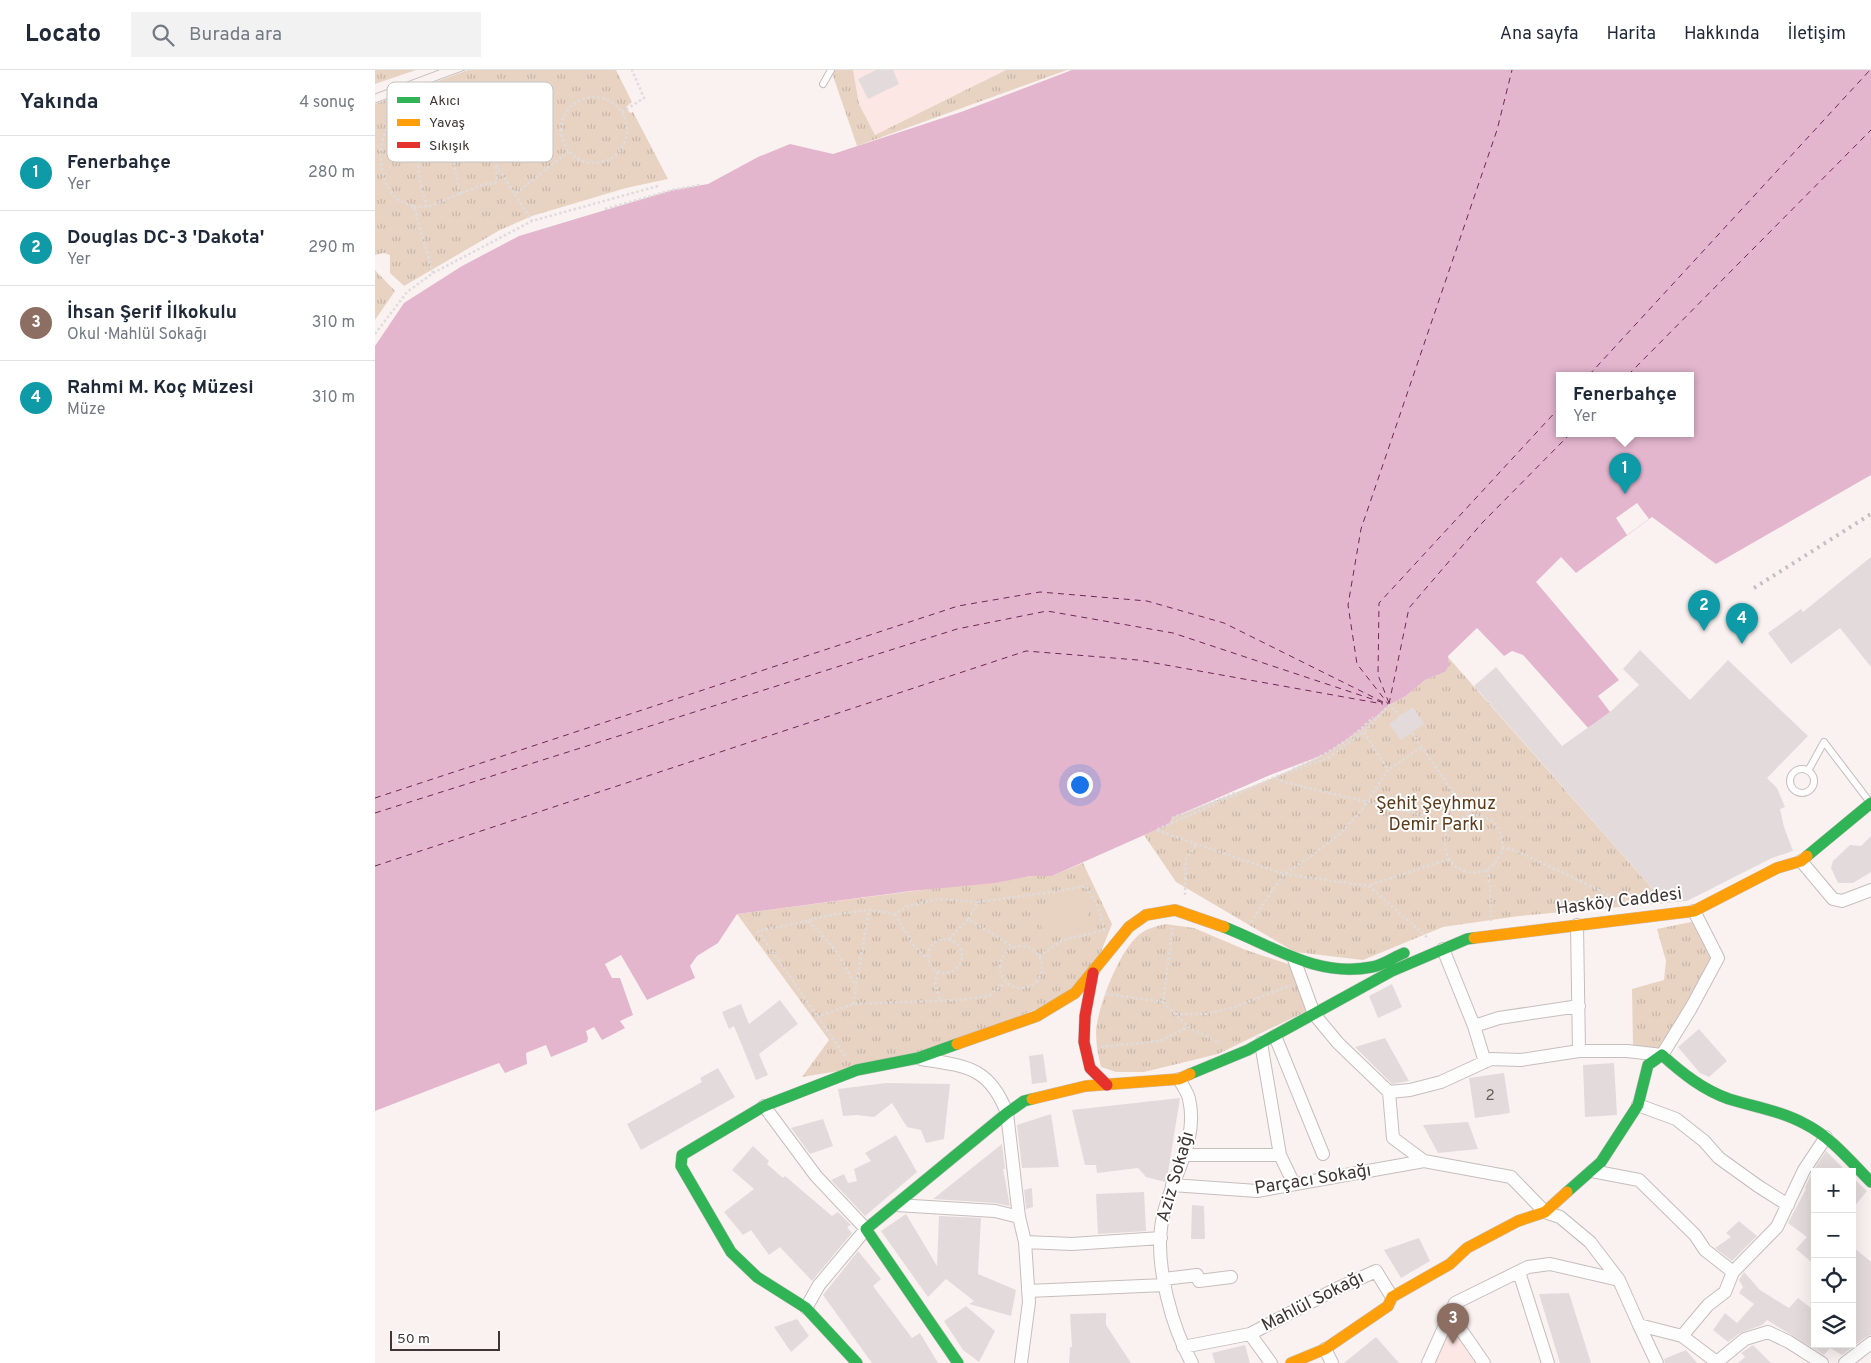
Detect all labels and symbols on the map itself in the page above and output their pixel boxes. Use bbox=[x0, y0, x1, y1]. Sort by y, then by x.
legend bbox=[387, 82, 553, 162]
text: Akıcı bbox=[429, 93, 460, 110]
text: Yavaş bbox=[429, 115, 465, 132]
text: Sıkışık bbox=[429, 138, 470, 155]
pin: 1 bbox=[1609, 453, 1641, 494]
pin: 2 bbox=[1688, 590, 1720, 631]
pin: 4 bbox=[1726, 603, 1758, 644]
your location bbox=[1067, 772, 1093, 798]
park label: Şehit Şeyhmuz Demir Parkı bbox=[1376, 793, 1496, 837]
street label: Hasköy Caddesi bbox=[1555, 883, 1683, 921]
house number: 2 bbox=[1485, 1087, 1495, 1106]
street label: Aziz Sokağı bbox=[1152, 1129, 1200, 1225]
street label: Parçacı Sokağı bbox=[1253, 1159, 1373, 1201]
street label: Mahlül Sokağı bbox=[1258, 1266, 1368, 1338]
pin: 3 bbox=[1437, 1303, 1469, 1344]
scale bar bbox=[390, 1328, 500, 1351]

